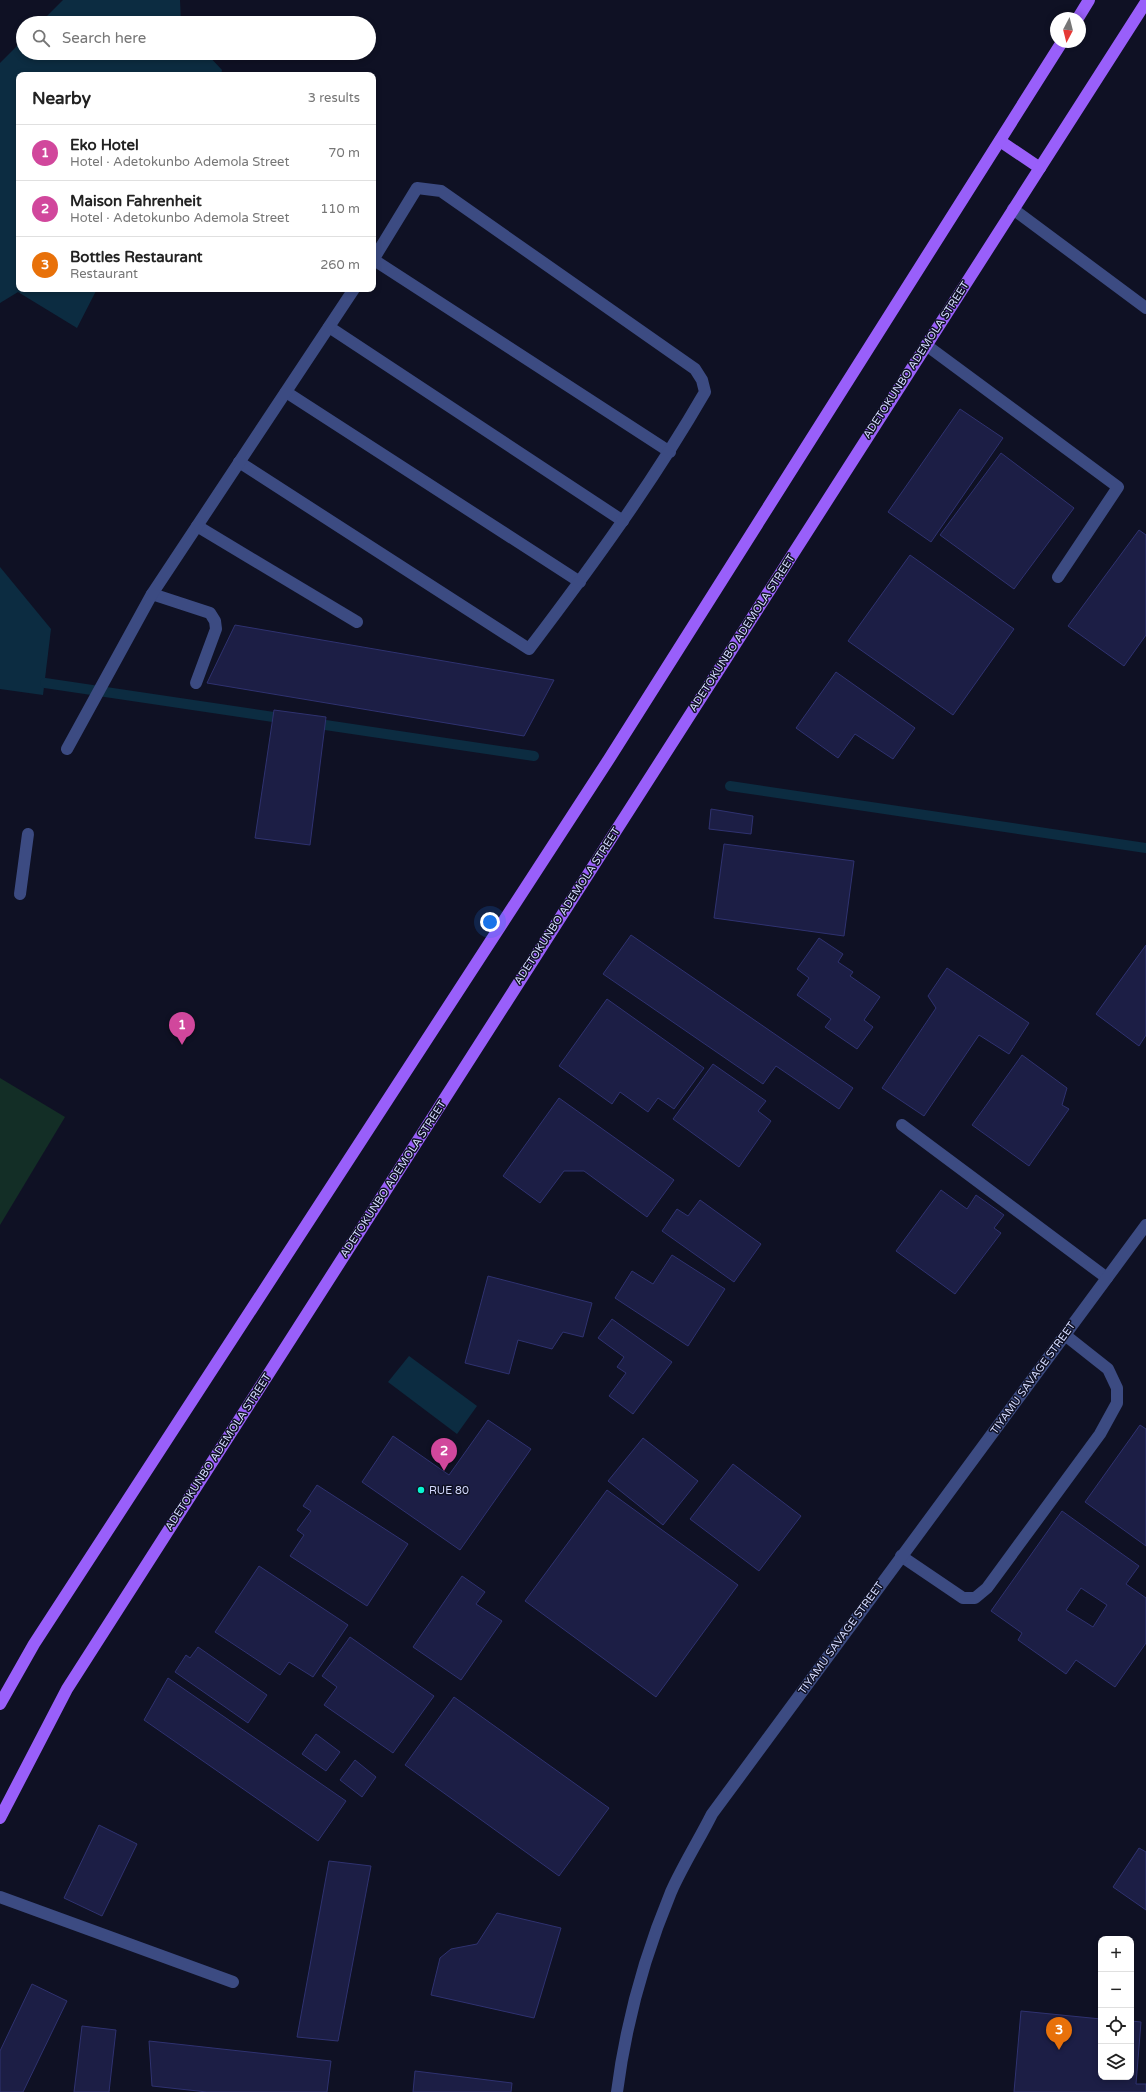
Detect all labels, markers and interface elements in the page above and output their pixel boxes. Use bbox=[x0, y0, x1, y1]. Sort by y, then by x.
north arrow bbox=[1050, 12, 1086, 48]
search box bbox=[16, 16, 376, 60]
icon: search bbox=[30, 27, 52, 49]
text: Search here bbox=[62, 29, 146, 47]
text: Nearby bbox=[32, 88, 91, 109]
text: 3 results bbox=[308, 90, 360, 106]
text: Eko Hotel bbox=[70, 136, 139, 154]
text: 1 bbox=[41, 145, 49, 161]
text: 70 m bbox=[328, 145, 360, 161]
text: Hotel · Adetokunbo Ademola Street bbox=[70, 154, 289, 170]
text: Maison Fahrenheit bbox=[70, 192, 202, 210]
text: 2 bbox=[41, 201, 49, 217]
text: 110 m bbox=[320, 201, 360, 217]
text: Hotel · Adetokunbo Ademola Street bbox=[70, 210, 289, 226]
text: Bottles Restaurant bbox=[70, 248, 203, 266]
text: 3 bbox=[41, 257, 49, 273]
text: 260 m bbox=[320, 257, 360, 273]
text: Restaurant bbox=[70, 266, 138, 282]
street label: ADETOKUNBO ADEMOLA STREET bbox=[860, 279, 972, 441]
street label: ADETOKUNBO ADEMOLA STREET bbox=[686, 552, 798, 714]
street label: ADETOKUNBO ADEMOLA STREET bbox=[511, 825, 623, 987]
your location bbox=[480, 912, 500, 932]
pin: 1 bbox=[169, 1012, 195, 1045]
street label: ADETOKUNBO ADEMOLA STREET bbox=[337, 1098, 449, 1260]
street label: TIYAMU SAVAGE STREET bbox=[988, 1319, 1078, 1437]
street label: ADETOKUNBO ADEMOLA STREET bbox=[162, 1371, 274, 1533]
pin: 2 bbox=[431, 1438, 457, 1471]
place label: RUE 80 bbox=[429, 1484, 469, 1497]
marker: RUE 80 bbox=[416, 1485, 426, 1495]
street label: TIYAMU SAVAGE STREET bbox=[796, 1579, 886, 1697]
map controls bbox=[1098, 1936, 1134, 2080]
button: + bbox=[1098, 1936, 1134, 1972]
button: − bbox=[1098, 1972, 1134, 2008]
button: locate bbox=[1098, 2008, 1134, 2044]
pin: 3 bbox=[1046, 2017, 1072, 2050]
button: layers bbox=[1098, 2044, 1134, 2080]

